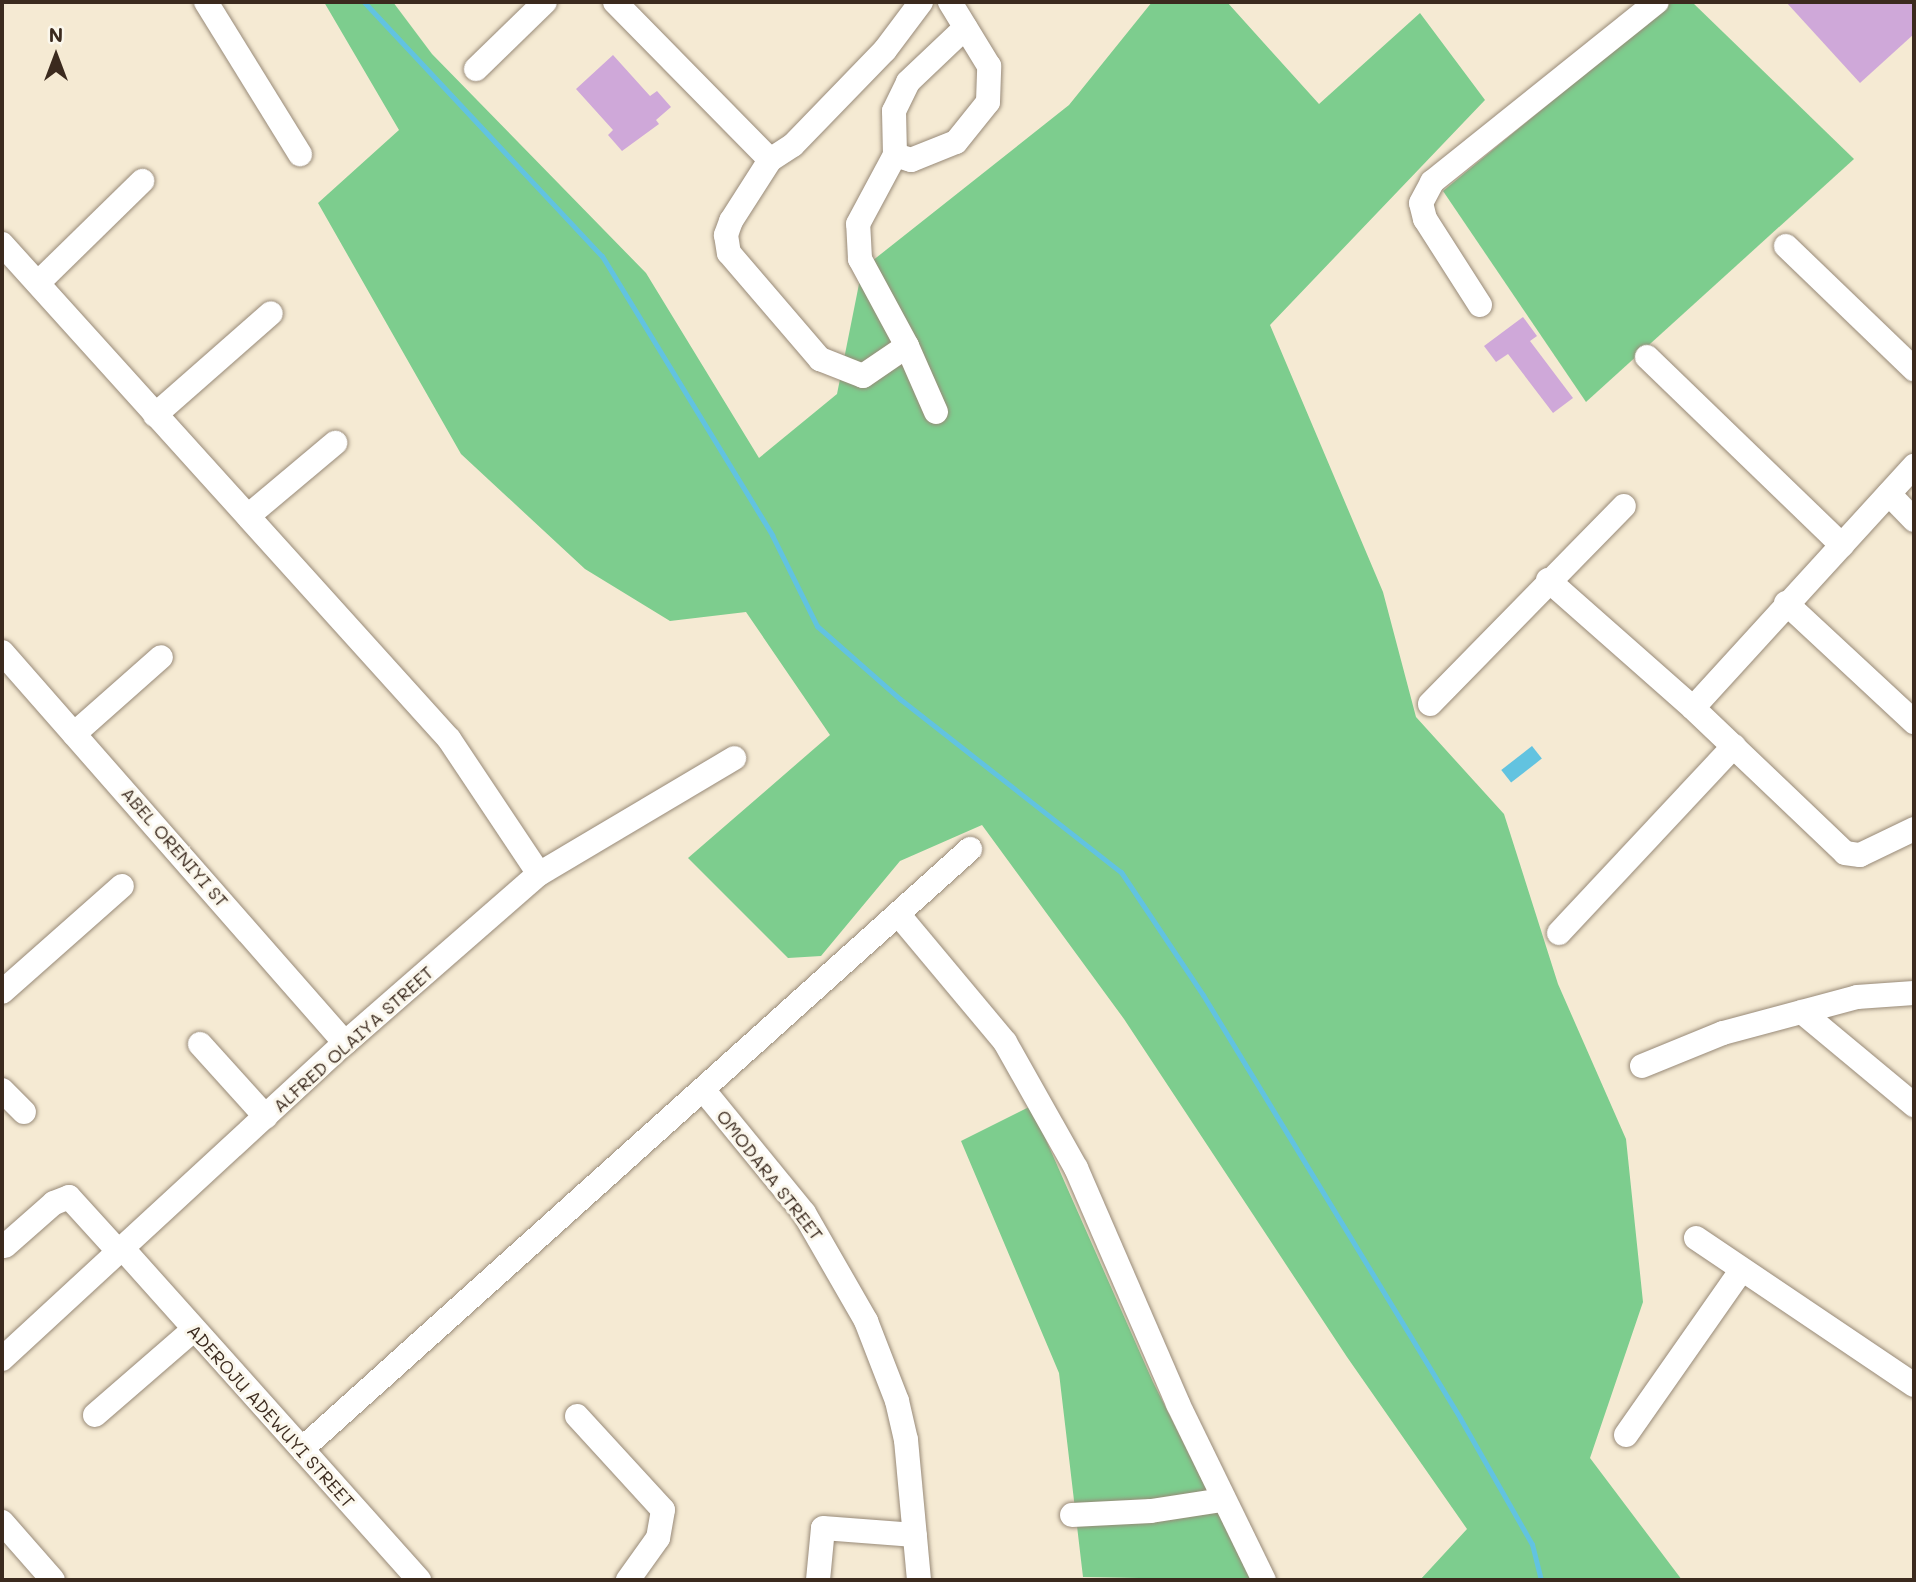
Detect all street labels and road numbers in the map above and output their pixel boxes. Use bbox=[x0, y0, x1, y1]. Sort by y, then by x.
street label: ABEL ORENIYI ST bbox=[117, 783, 233, 911]
street label: ALFRED OLAIYA STREET bbox=[268, 961, 438, 1117]
street label: OMODARA STREET bbox=[712, 1105, 828, 1245]
street label: ADEROJU ADEWUYI STREET bbox=[183, 1320, 359, 1512]

